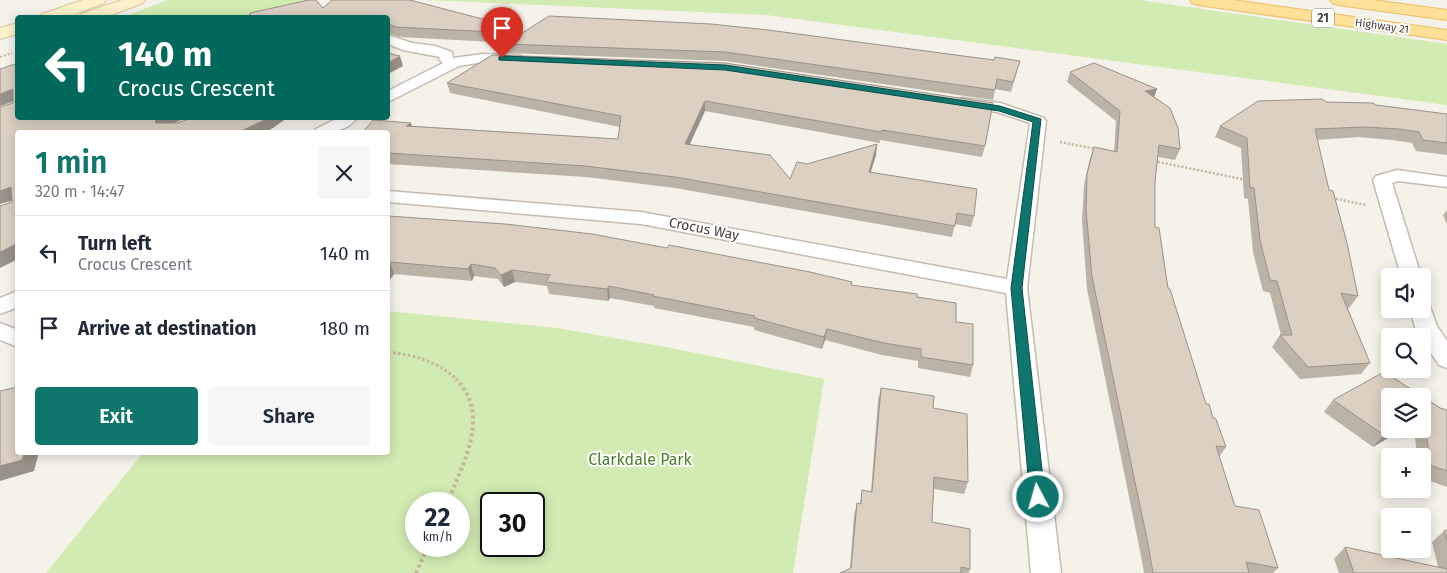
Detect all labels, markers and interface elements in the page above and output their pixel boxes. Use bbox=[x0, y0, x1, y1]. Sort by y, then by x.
pin bbox=[481, 7, 523, 58]
road number: 21 bbox=[1312, 8, 1334, 28]
icon: arrive bbox=[488, 14, 516, 42]
street label: Highway 21 bbox=[1354, 16, 1410, 36]
text: 140 m bbox=[118, 33, 212, 75]
icon: left bbox=[35, 35, 100, 100]
text: Crocus Crescent bbox=[118, 75, 275, 102]
text: 1 min bbox=[35, 145, 107, 181]
button: close bbox=[318, 147, 370, 199]
text: 320 m · 14:47 bbox=[35, 182, 124, 201]
street label: Crocus Way bbox=[667, 214, 741, 244]
text: Turn left bbox=[78, 232, 152, 255]
icon: left bbox=[35, 239, 63, 267]
text: 140 m bbox=[320, 242, 370, 265]
text: Crocus Crescent bbox=[78, 255, 192, 274]
map controls bbox=[1381, 268, 1431, 558]
button: sound bbox=[1381, 268, 1431, 318]
icon: arrive bbox=[35, 314, 63, 342]
text: Arrive at destination bbox=[78, 317, 257, 340]
text: 180 m bbox=[319, 317, 370, 340]
button: search bbox=[1381, 328, 1431, 378]
button: Exit bbox=[35, 387, 198, 445]
button: Share bbox=[208, 387, 370, 445]
button: layers bbox=[1381, 388, 1431, 438]
button: + bbox=[1381, 448, 1431, 498]
park label: Clarkdale Park bbox=[588, 450, 693, 469]
position arrow bbox=[1011, 470, 1063, 522]
speed limit sign: 30 bbox=[480, 492, 545, 557]
text: 22 bbox=[425, 503, 450, 533]
button: − bbox=[1381, 508, 1431, 558]
text: km/h bbox=[423, 530, 452, 544]

